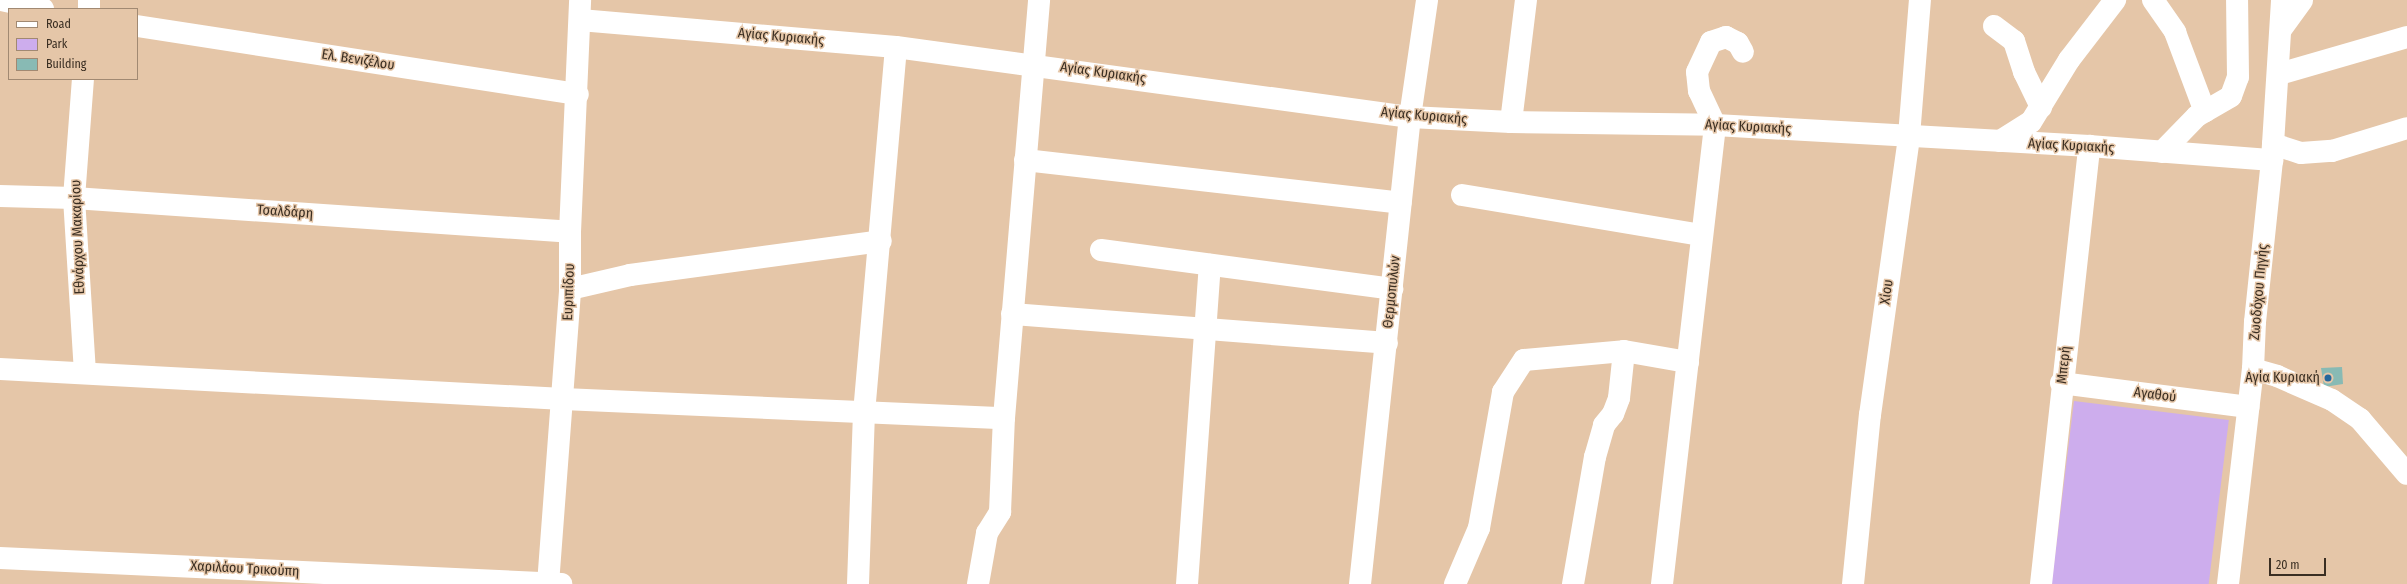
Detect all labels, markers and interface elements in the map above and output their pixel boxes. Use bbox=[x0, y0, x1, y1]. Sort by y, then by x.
legend bbox=[8, 8, 138, 80]
text: Road bbox=[46, 17, 71, 31]
street label: Αγίας Κυριακής bbox=[737, 25, 825, 49]
text: Park bbox=[46, 37, 67, 51]
street label: Ελ. Βενιζέλου bbox=[320, 46, 396, 74]
text: Building bbox=[46, 57, 86, 71]
street label: Αγίας Κυριακής bbox=[1059, 59, 1147, 87]
street label: Αγίας Κυριακής bbox=[1380, 104, 1468, 128]
street label: Αγίας Κυριακής bbox=[1704, 116, 1792, 138]
street label: Αγίας Κυριακής bbox=[2027, 135, 2115, 157]
street label: Εθνάρχου Μακαρίου bbox=[68, 179, 88, 295]
street label: Τσαλδάρη bbox=[256, 202, 314, 222]
street label: Ζωοδόχου Πηγής bbox=[2246, 243, 2272, 341]
street label: Θερμοπυλών bbox=[1380, 255, 1404, 329]
street label: Ευριπίδου bbox=[560, 263, 578, 321]
street label: Χίου bbox=[1877, 278, 1897, 306]
street label: Μπερή bbox=[2054, 345, 2074, 385]
place label: Αγία Κυριακή bbox=[2245, 370, 2320, 386]
marker: Αγία Κυριακή bbox=[2323, 373, 2333, 383]
street label: Αγαθού bbox=[2133, 384, 2177, 406]
scale bar bbox=[2271, 550, 2328, 576]
street label: Χαριλάου Τρικούπη bbox=[190, 558, 300, 580]
text: 20 m bbox=[2276, 558, 2300, 572]

